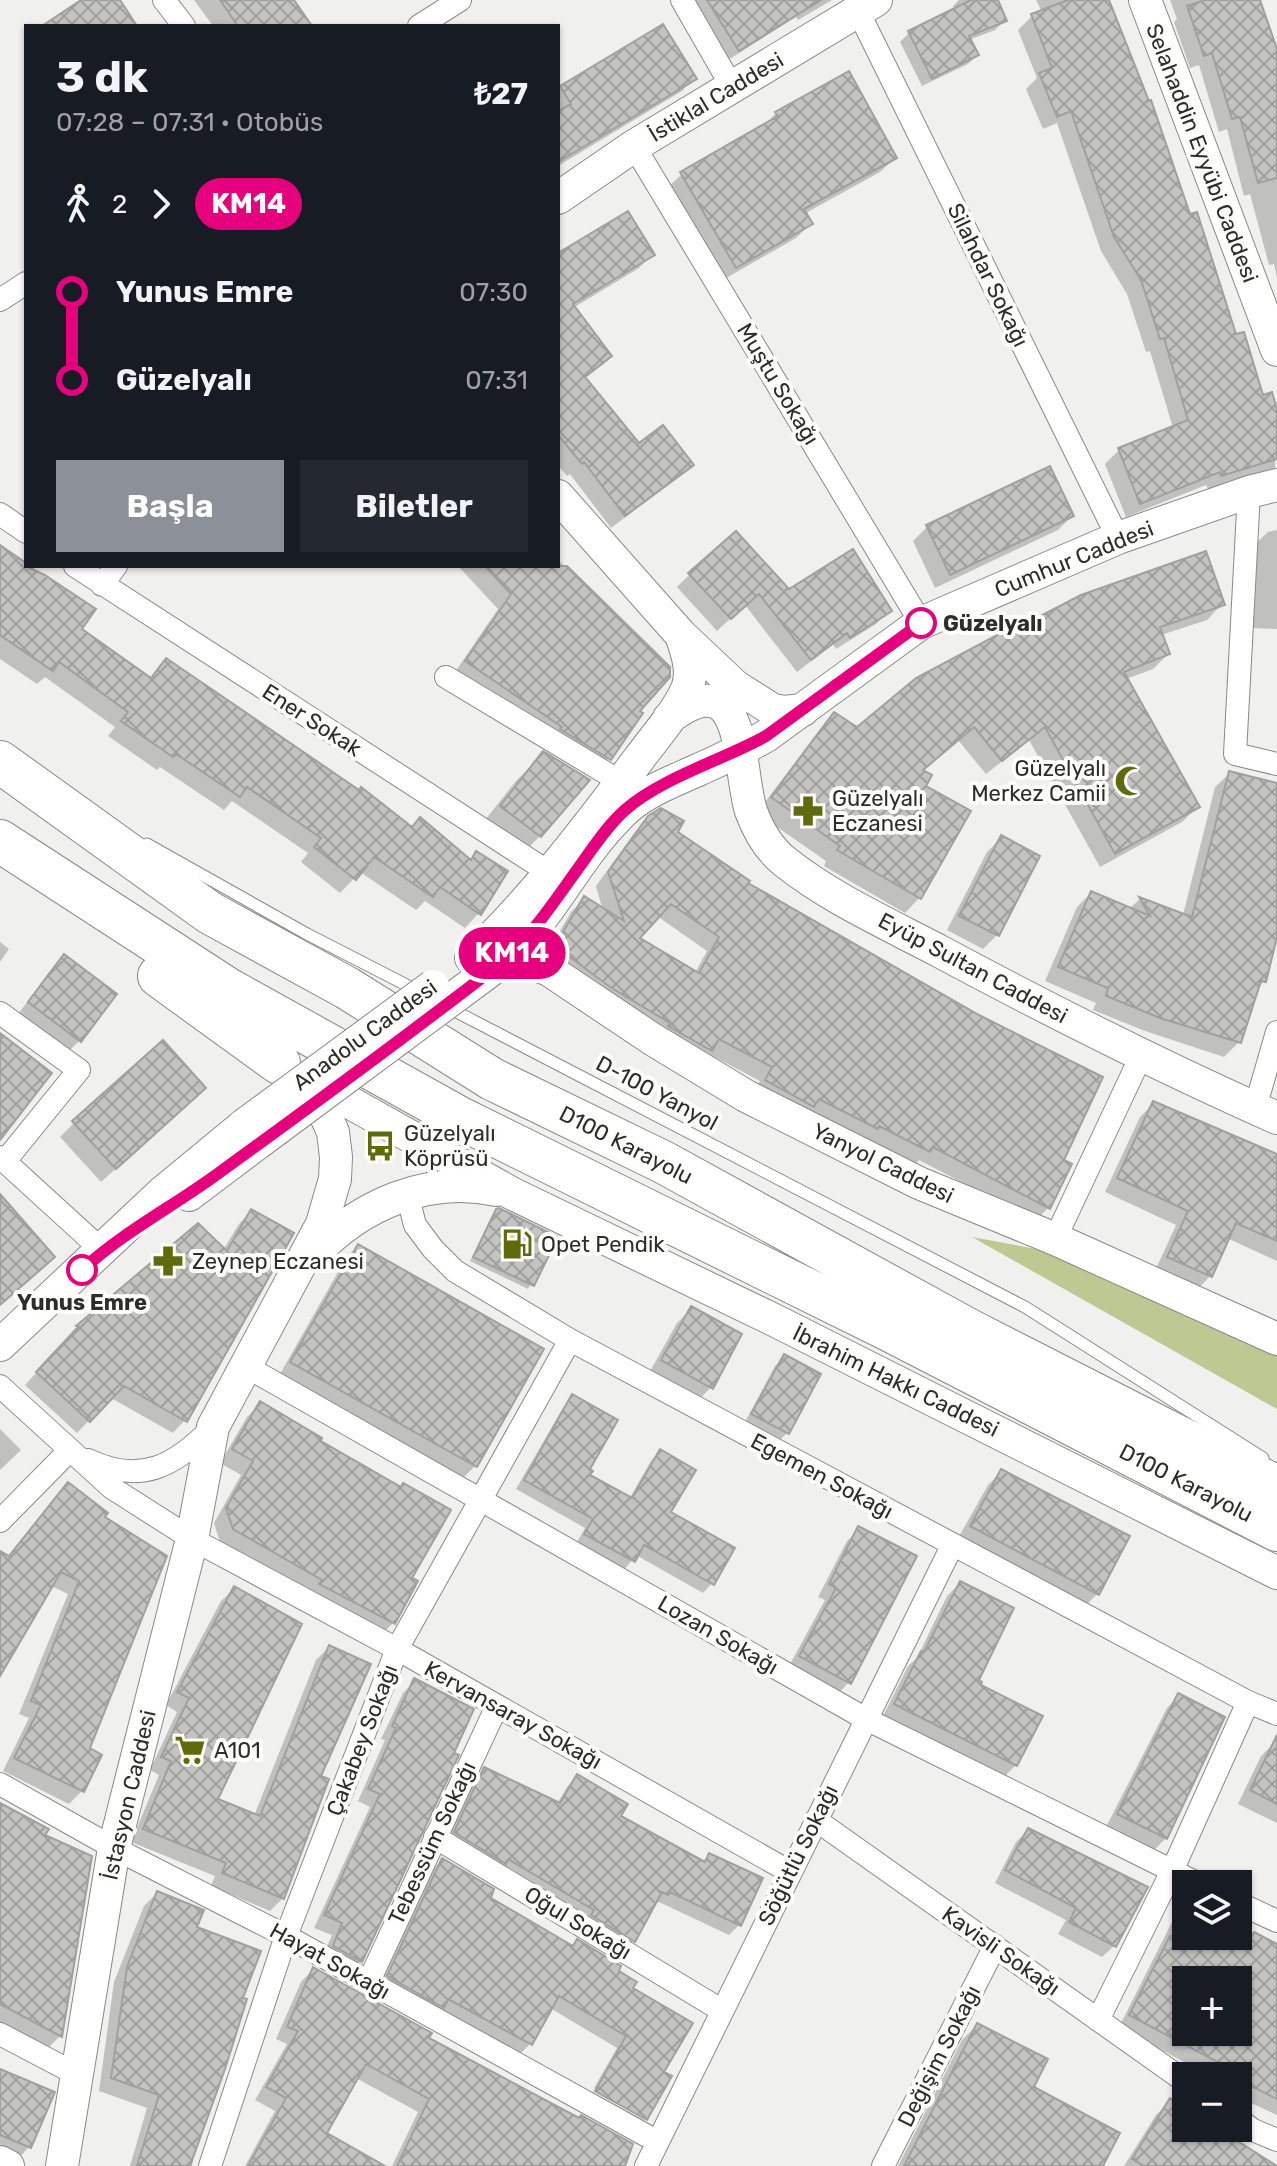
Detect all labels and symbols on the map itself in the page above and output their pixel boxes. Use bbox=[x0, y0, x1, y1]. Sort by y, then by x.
street label: Selahaddin Eyyübi Caddesi bbox=[1140, 20, 1264, 286]
street label: İstiklal Caddesi bbox=[644, 46, 788, 148]
street label: Silahdar Sokağı bbox=[942, 199, 1034, 351]
street label: Muştu Sokağı bbox=[731, 318, 825, 450]
street label: Cumhur Caddesi bbox=[991, 515, 1157, 603]
marker: Güzelyalı bbox=[906, 608, 936, 638]
place label: Güzelyalı bbox=[943, 610, 1043, 637]
street label: Ener Sokak bbox=[257, 678, 367, 762]
place label: Güzelyalı Merkez Camii bbox=[971, 755, 1106, 807]
mosque icon: Güzelyalı Merkez Camii bbox=[1113, 764, 1147, 798]
place label: Güzelyalı Eczanesi bbox=[832, 785, 923, 837]
pharmacy icon: Güzelyalı Eczanesi bbox=[791, 794, 825, 828]
street label: Eyüp Sultan Caddesi bbox=[874, 907, 1072, 1029]
line badge: KM14 bbox=[456, 927, 568, 979]
street label: Anadolu Caddesi bbox=[288, 974, 442, 1096]
street label: D-100 Yanyol bbox=[591, 1050, 723, 1136]
street label: D100 Karayolu bbox=[555, 1100, 697, 1190]
street label: Yanyol Caddesi bbox=[808, 1117, 958, 1209]
place label: Güzelyalı Köprüsü bbox=[404, 1120, 495, 1172]
bus stop icon: Güzelyalı Köprüsü bbox=[363, 1129, 397, 1163]
fuel station icon: Opet Pendik bbox=[500, 1227, 534, 1261]
place label: Opet Pendik bbox=[541, 1231, 665, 1258]
pharmacy icon: Zeynep Eczanesi bbox=[151, 1244, 185, 1278]
place label: Zeynep Eczanesi bbox=[192, 1248, 364, 1275]
marker: Yunus Emre bbox=[67, 1255, 97, 1285]
place label: Yunus Emre bbox=[17, 1289, 147, 1316]
street label: İbrahim Hakkı Caddesi bbox=[788, 1319, 1004, 1443]
street label: Egemen Sokağı bbox=[746, 1427, 898, 1525]
street label: D100 Karayolu bbox=[1115, 1438, 1257, 1528]
street label: Lozan Sokağı bbox=[653, 1590, 783, 1680]
street label: Kervansaray Sokağı bbox=[419, 1655, 607, 1775]
street label: Çakabey Sokağı bbox=[321, 1660, 403, 1820]
street label: İstasyon Caddesi bbox=[96, 1707, 162, 1883]
supermarket icon: A101 bbox=[173, 1733, 207, 1767]
place label: A101 bbox=[214, 1737, 261, 1764]
street label: Tebessüm Sokağı bbox=[382, 1757, 482, 1929]
street label: Söğütlü Sokağı bbox=[752, 1780, 844, 1930]
street label: Oğul Sokağı bbox=[520, 1881, 636, 1965]
street label: Kavisli Sokağı bbox=[937, 1900, 1065, 2002]
street label: Hayat Sokağı bbox=[265, 1917, 395, 2005]
street label: Değişim Sokağı bbox=[892, 1981, 986, 2131]

